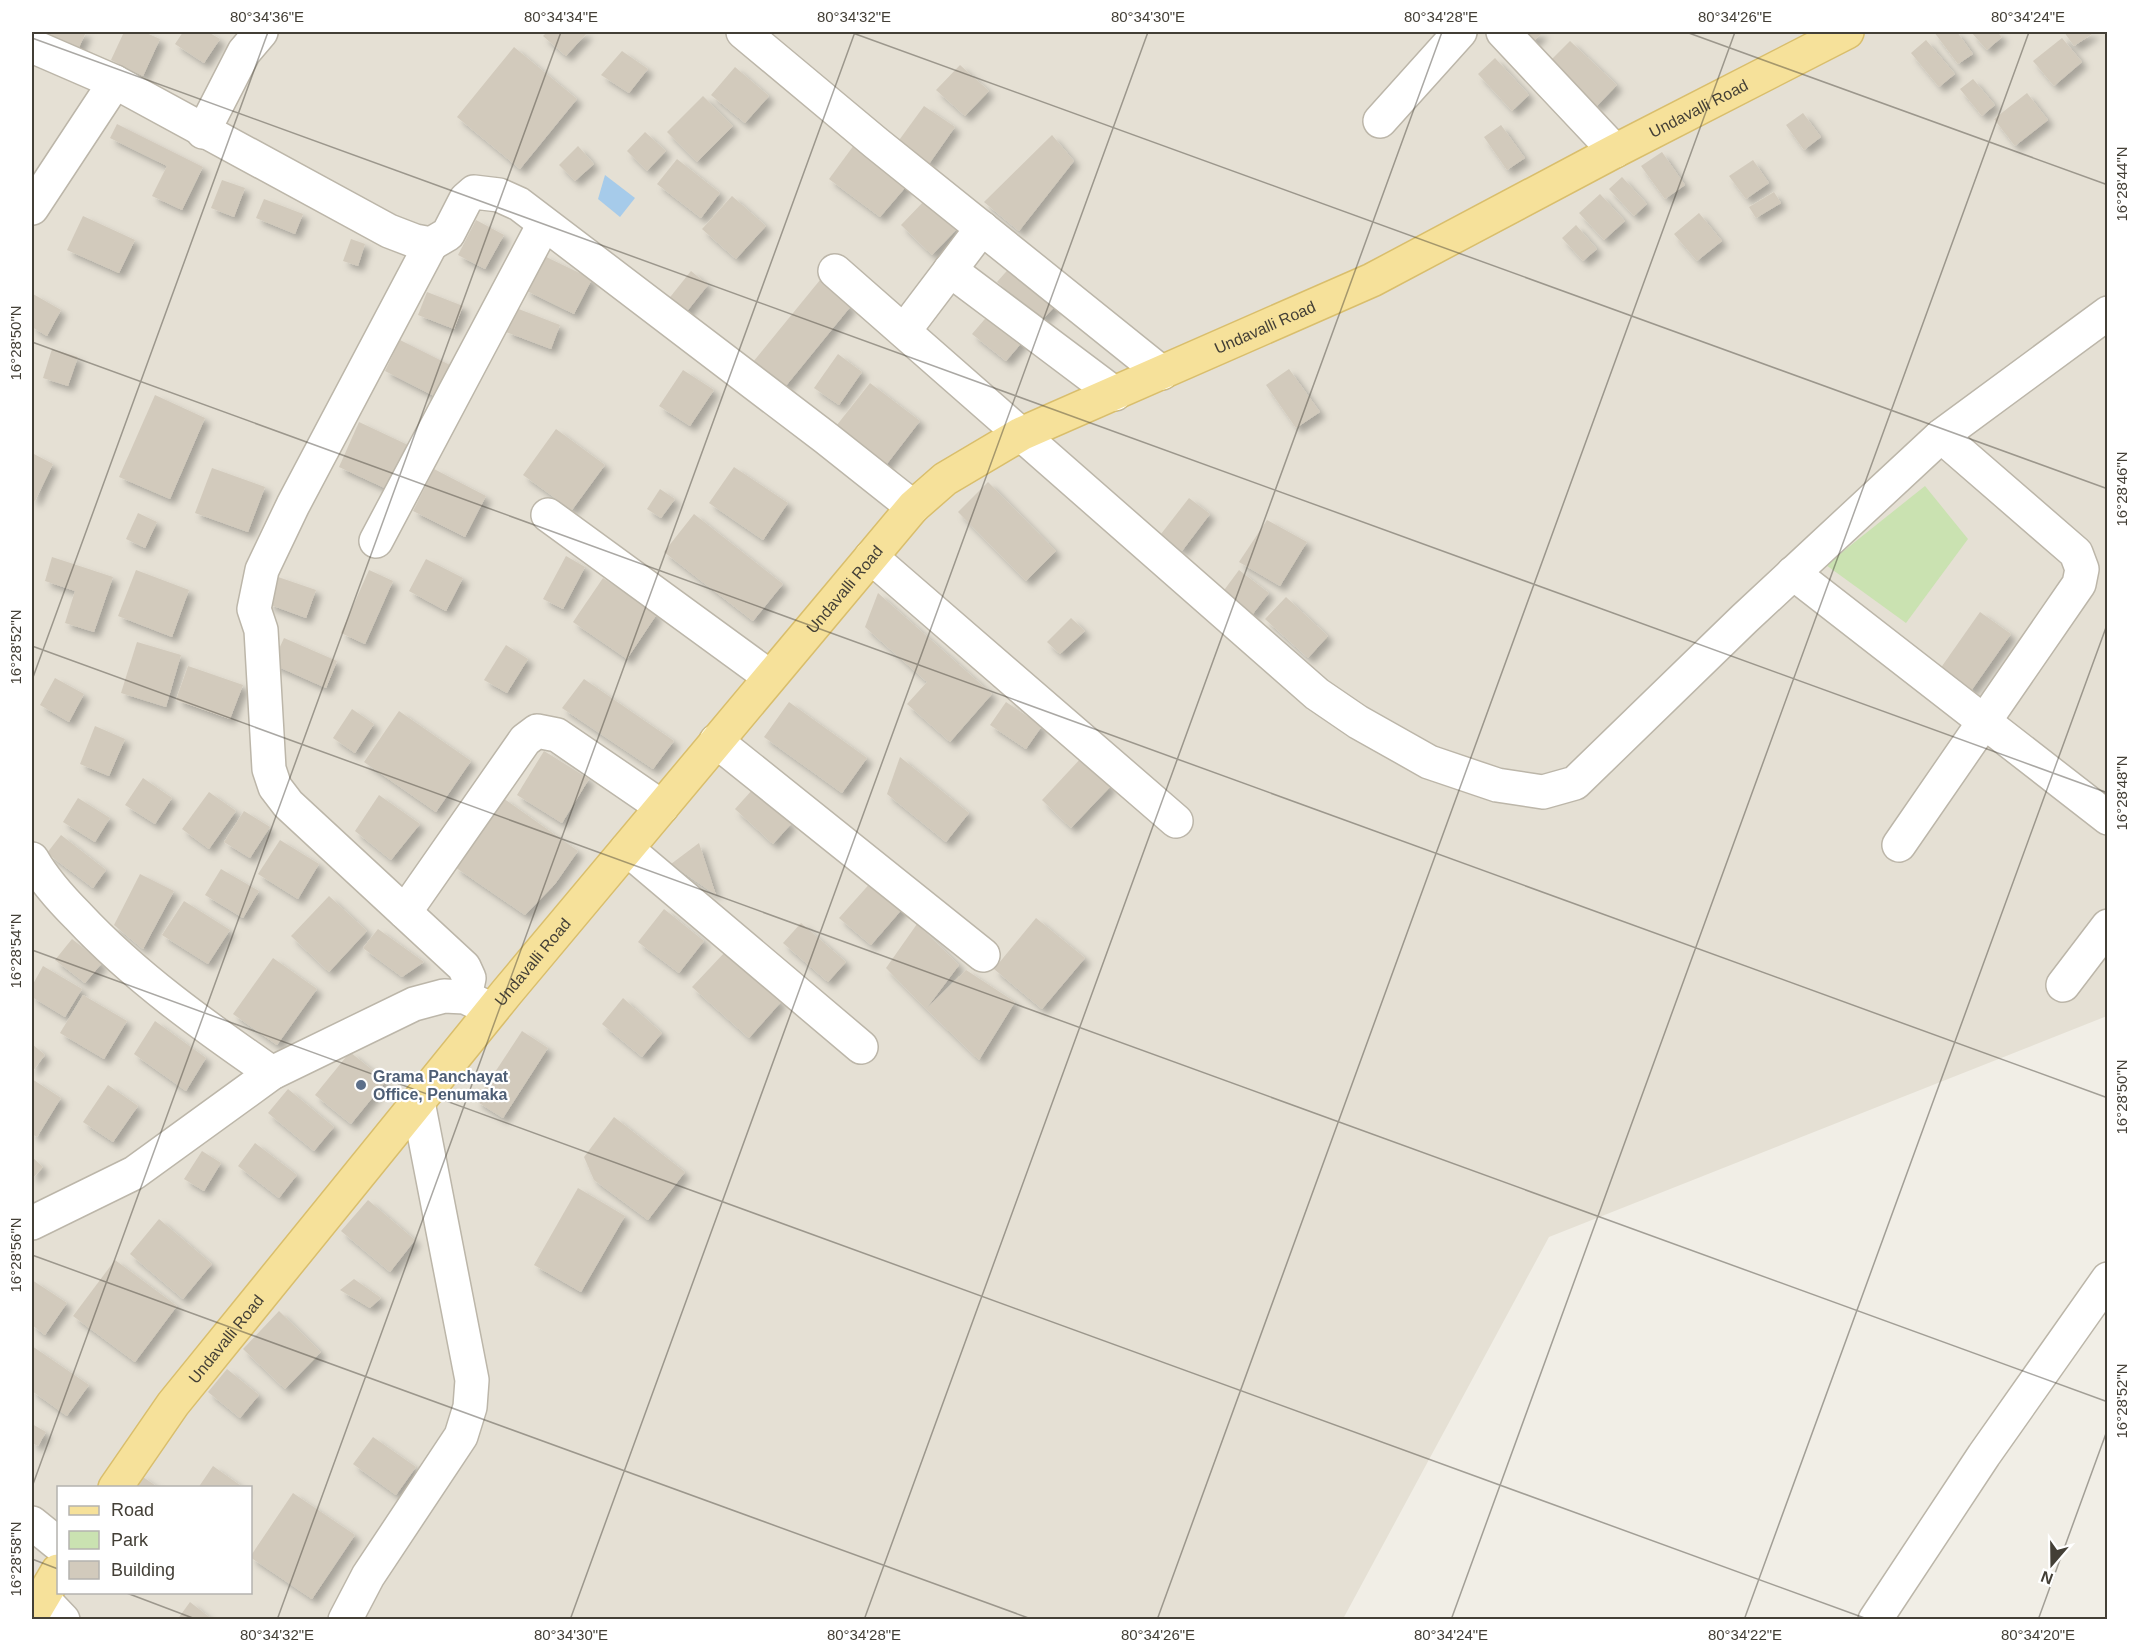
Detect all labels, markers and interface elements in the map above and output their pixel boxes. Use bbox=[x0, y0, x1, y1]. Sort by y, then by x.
text: 80°34'36"E bbox=[230, 8, 304, 25]
text: 80°34'34"E bbox=[524, 8, 598, 25]
text: 80°34'32"E bbox=[817, 8, 891, 25]
text: 80°34'30"E bbox=[1111, 8, 1185, 25]
text: 80°34'28"E bbox=[1404, 8, 1478, 25]
text: 80°34'26"E bbox=[1698, 8, 1772, 25]
text: 80°34'24"E bbox=[1991, 8, 2065, 25]
street label: Undavalli Road bbox=[1646, 76, 1751, 141]
text: 16°28'44"N bbox=[2113, 146, 2130, 222]
street label: Undavalli Road bbox=[1212, 297, 1318, 357]
text: 16°28'50"N bbox=[7, 305, 24, 381]
text: 16°28'46"N bbox=[2113, 451, 2130, 527]
street label: Undavalli Road bbox=[803, 542, 886, 636]
text: 16°28'52"N bbox=[7, 609, 24, 685]
text: 16°28'48"N bbox=[2113, 755, 2130, 831]
text: 16°28'54"N bbox=[7, 913, 24, 989]
street label: Undavalli Road bbox=[491, 915, 574, 1009]
text: 16°28'50"N bbox=[2113, 1059, 2130, 1135]
place label: Grama Panchayat Office, Penumaka bbox=[373, 1068, 509, 1103]
marker: Grama Panchayat Office, Penumaka bbox=[354, 1078, 368, 1092]
text: 16°28'56"N bbox=[7, 1217, 24, 1293]
street label: Undavalli Road bbox=[185, 1291, 267, 1386]
text: 16°28'52"N bbox=[2113, 1363, 2130, 1439]
legend bbox=[57, 1486, 252, 1594]
text: Road bbox=[111, 1500, 154, 1520]
text: 16°28'58"N bbox=[7, 1521, 24, 1597]
text: Park bbox=[111, 1530, 149, 1550]
north arrow bbox=[2022, 1534, 2082, 1594]
text: Building bbox=[111, 1560, 175, 1580]
text: N bbox=[2039, 1568, 2055, 1588]
text: 80°34'32"E bbox=[240, 1626, 314, 1643]
text: 80°34'30"E bbox=[534, 1626, 608, 1643]
text: 80°34'28"E bbox=[827, 1626, 901, 1643]
text: 80°34'26"E bbox=[1121, 1626, 1195, 1643]
text: 80°34'24"E bbox=[1414, 1626, 1488, 1643]
text: 80°34'22"E bbox=[1708, 1626, 1782, 1643]
text: 80°34'20"E bbox=[2001, 1626, 2075, 1643]

